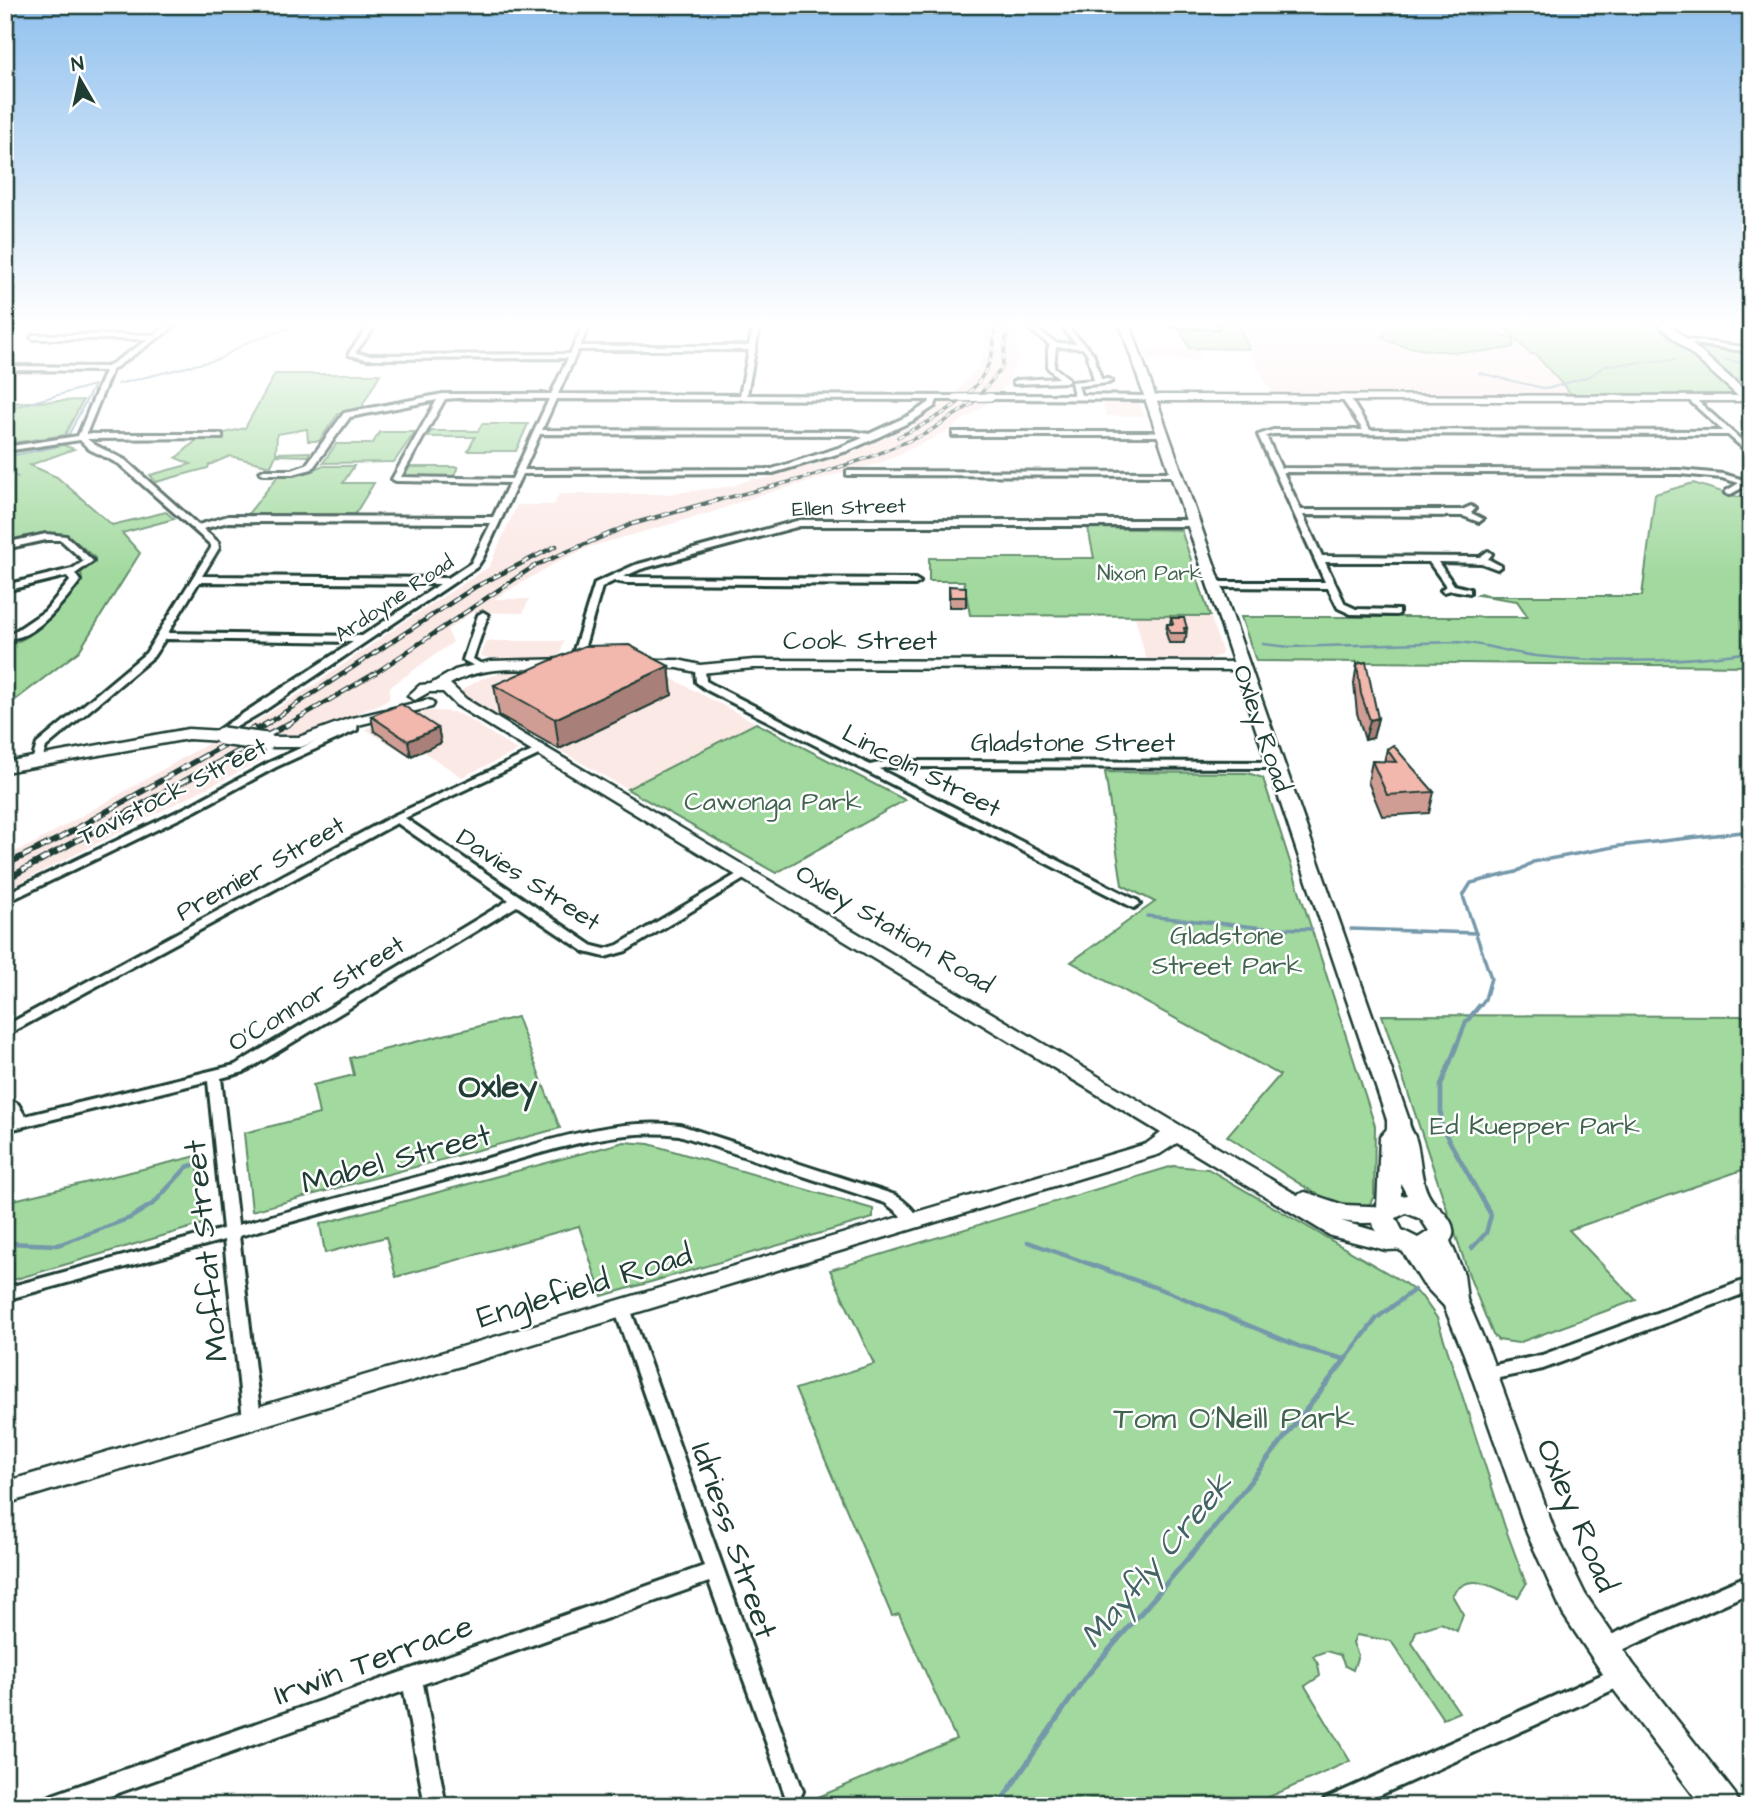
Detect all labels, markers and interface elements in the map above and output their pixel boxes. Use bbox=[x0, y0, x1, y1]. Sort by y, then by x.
north arrow bbox=[46, 46, 116, 116]
text: N bbox=[70, 50, 86, 79]
street label: Ellen Street bbox=[791, 491, 907, 524]
street label: Ardoyne Road bbox=[329, 548, 461, 651]
park label: Nixon Park bbox=[1097, 559, 1203, 588]
street label: Cook Street bbox=[783, 623, 938, 659]
street label: Oxley Road bbox=[1222, 660, 1301, 797]
street label: Lincoln Street bbox=[836, 715, 1008, 827]
street label: Gladstone Street bbox=[971, 725, 1176, 761]
street label: Tavistock Street bbox=[72, 728, 274, 855]
park label: Cawonga Park bbox=[684, 784, 862, 822]
street label: Premier Street bbox=[169, 807, 352, 930]
street label: Davies Street bbox=[449, 820, 608, 940]
street label: Oxley Station Road bbox=[788, 855, 1000, 1004]
park label: Gladstone Street Park bbox=[1152, 918, 1302, 984]
street label: O'Connor Street bbox=[221, 927, 412, 1061]
district label: Oxley bbox=[459, 1064, 538, 1112]
park label: Ed Kuepper Park bbox=[1430, 1108, 1640, 1144]
street label: Mabel Street bbox=[297, 1113, 496, 1206]
street label: Moffat Street bbox=[172, 1137, 241, 1364]
street label: Englefield Road bbox=[471, 1232, 697, 1341]
park label: Tom O'Neill Park bbox=[1113, 1396, 1355, 1441]
street label: Oxley Road bbox=[1524, 1432, 1629, 1599]
street label: Idriess Street bbox=[679, 1436, 788, 1645]
water label: Mayfly Creek bbox=[1070, 1462, 1245, 1658]
street label: Irwin Terrace bbox=[268, 1604, 479, 1717]

